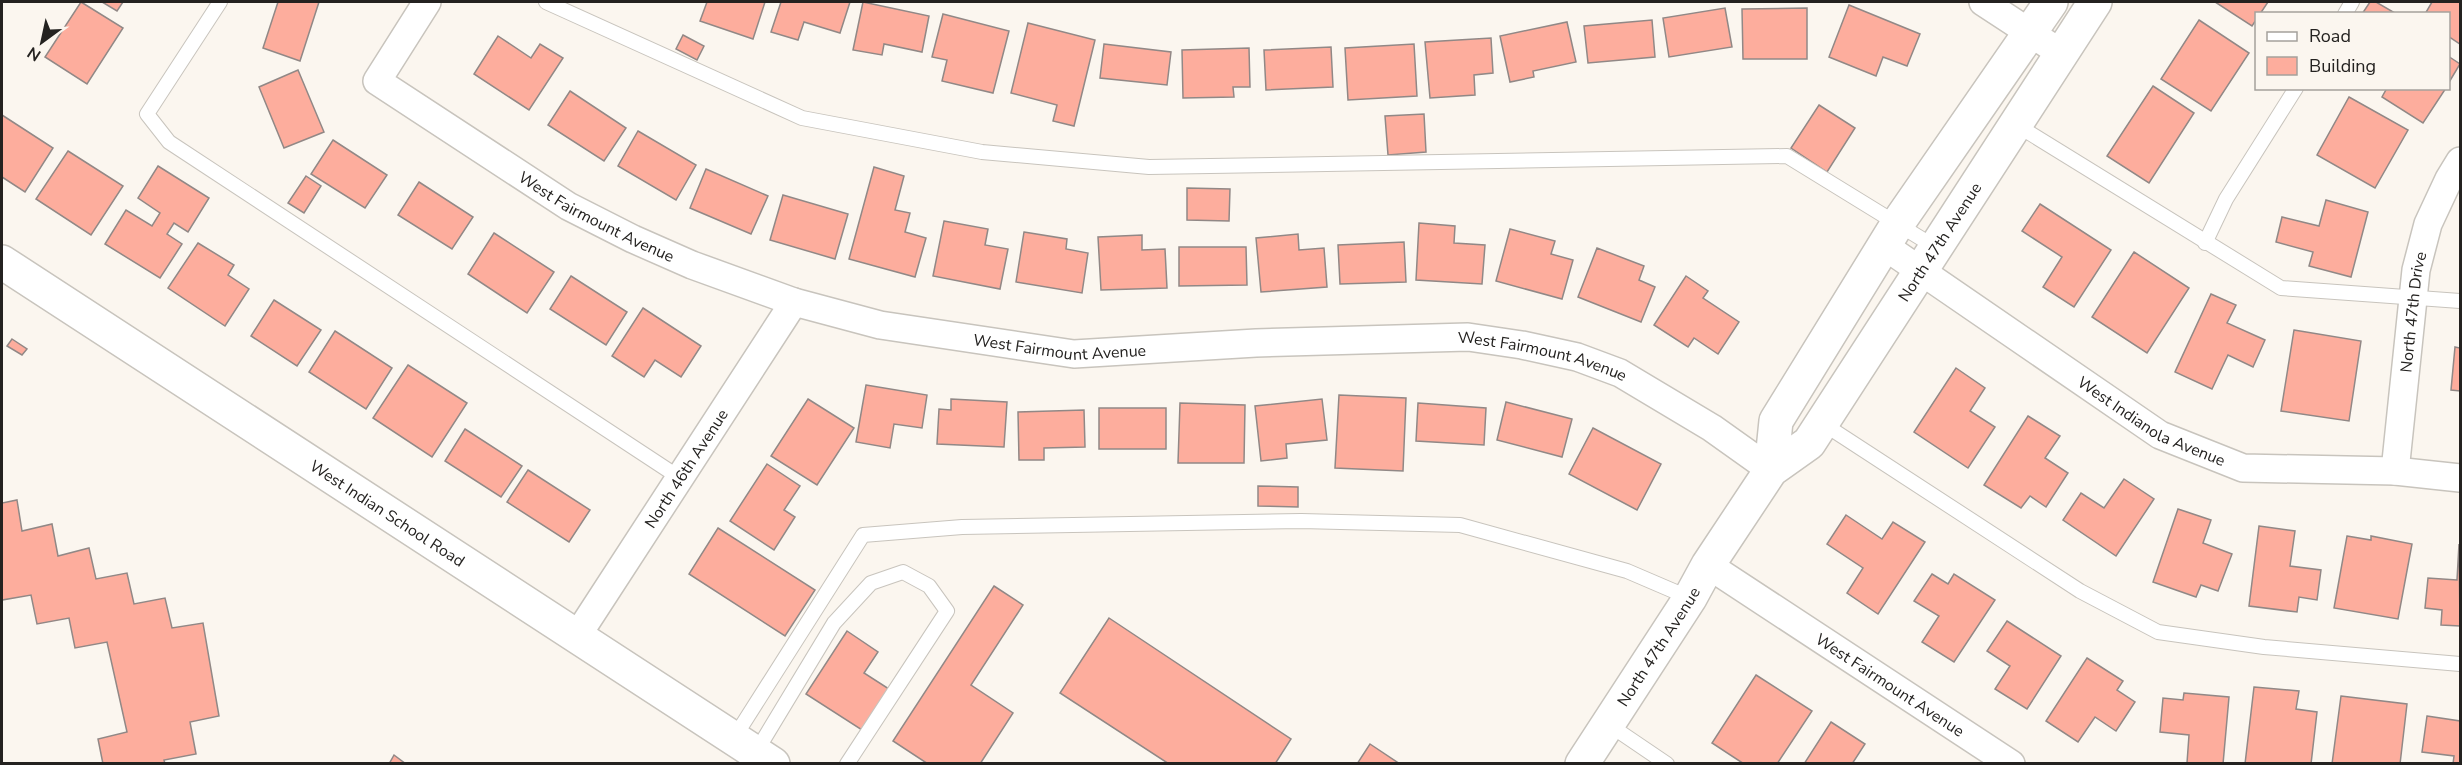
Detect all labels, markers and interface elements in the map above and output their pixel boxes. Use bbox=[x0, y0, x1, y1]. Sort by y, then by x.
north arrow bbox=[12, 12, 72, 72]
legend bbox=[2255, 12, 2450, 90]
text: Road bbox=[2309, 24, 2351, 48]
text: N bbox=[23, 41, 45, 66]
text: Building bbox=[2309, 54, 2376, 78]
street label: West Fairmount Avenue bbox=[514, 167, 678, 268]
street label: North 47th Avenue bbox=[1893, 178, 1987, 306]
street label: North 47th Drive bbox=[2395, 249, 2432, 374]
street label: West Fairmount Avenue bbox=[1458, 327, 1631, 387]
street label: West Fairmount Avenue bbox=[972, 329, 1147, 366]
street label: West Indianola Avenue bbox=[2073, 372, 2228, 472]
street label: North 46th Avenue bbox=[640, 405, 734, 533]
street label: West Indian School Road bbox=[305, 455, 469, 572]
street label: North 47th Avenue bbox=[1612, 583, 1706, 711]
street label: West Fairmount Avenue bbox=[1811, 629, 1968, 742]

